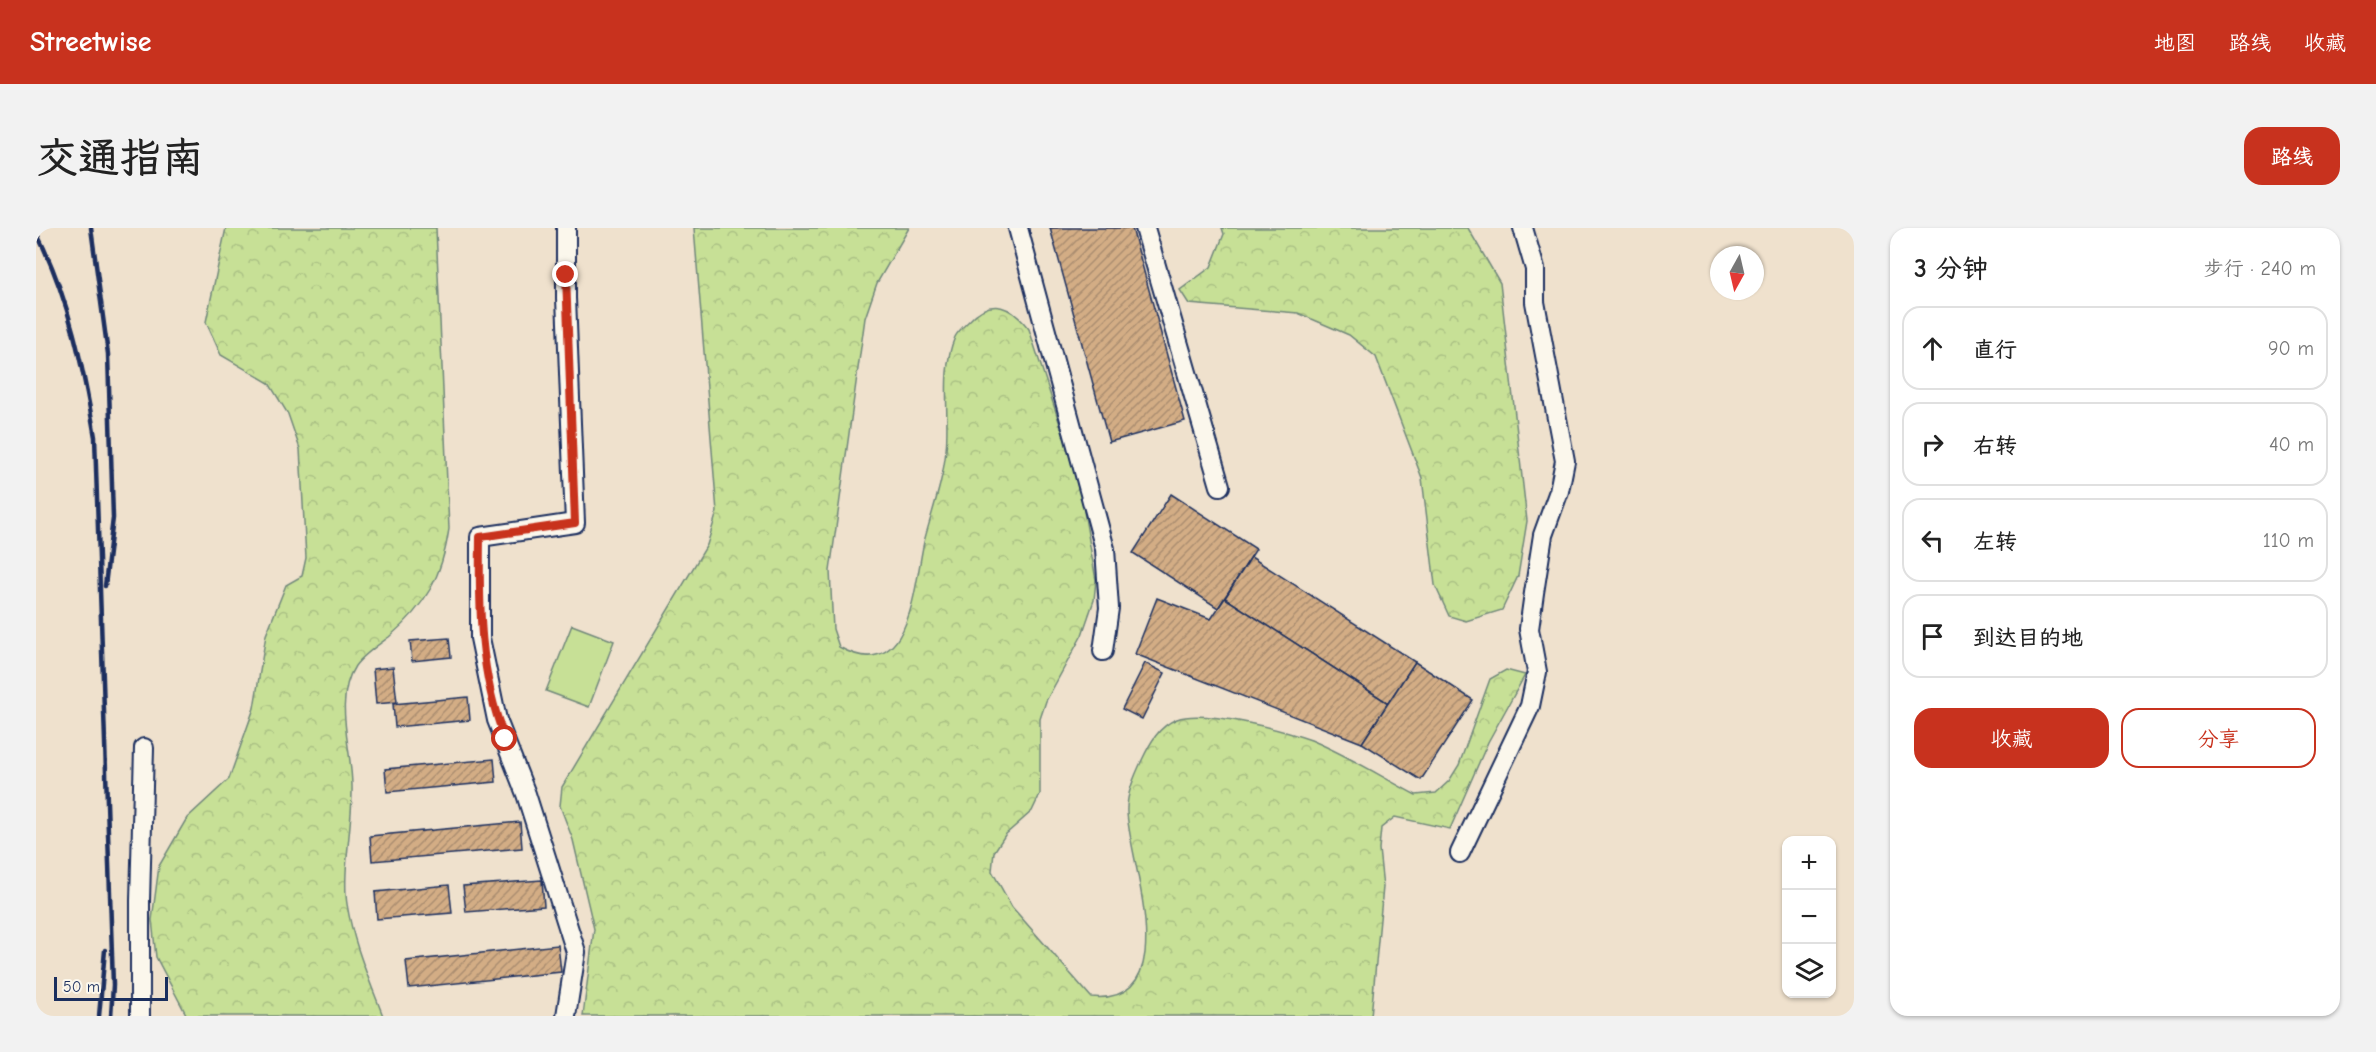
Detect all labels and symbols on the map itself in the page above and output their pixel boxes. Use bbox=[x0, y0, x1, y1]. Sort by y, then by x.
north arrow bbox=[1710, 246, 1764, 300]
route end bbox=[552, 261, 578, 287]
route start bbox=[491, 725, 517, 751]
scale bar bbox=[54, 974, 168, 1002]

